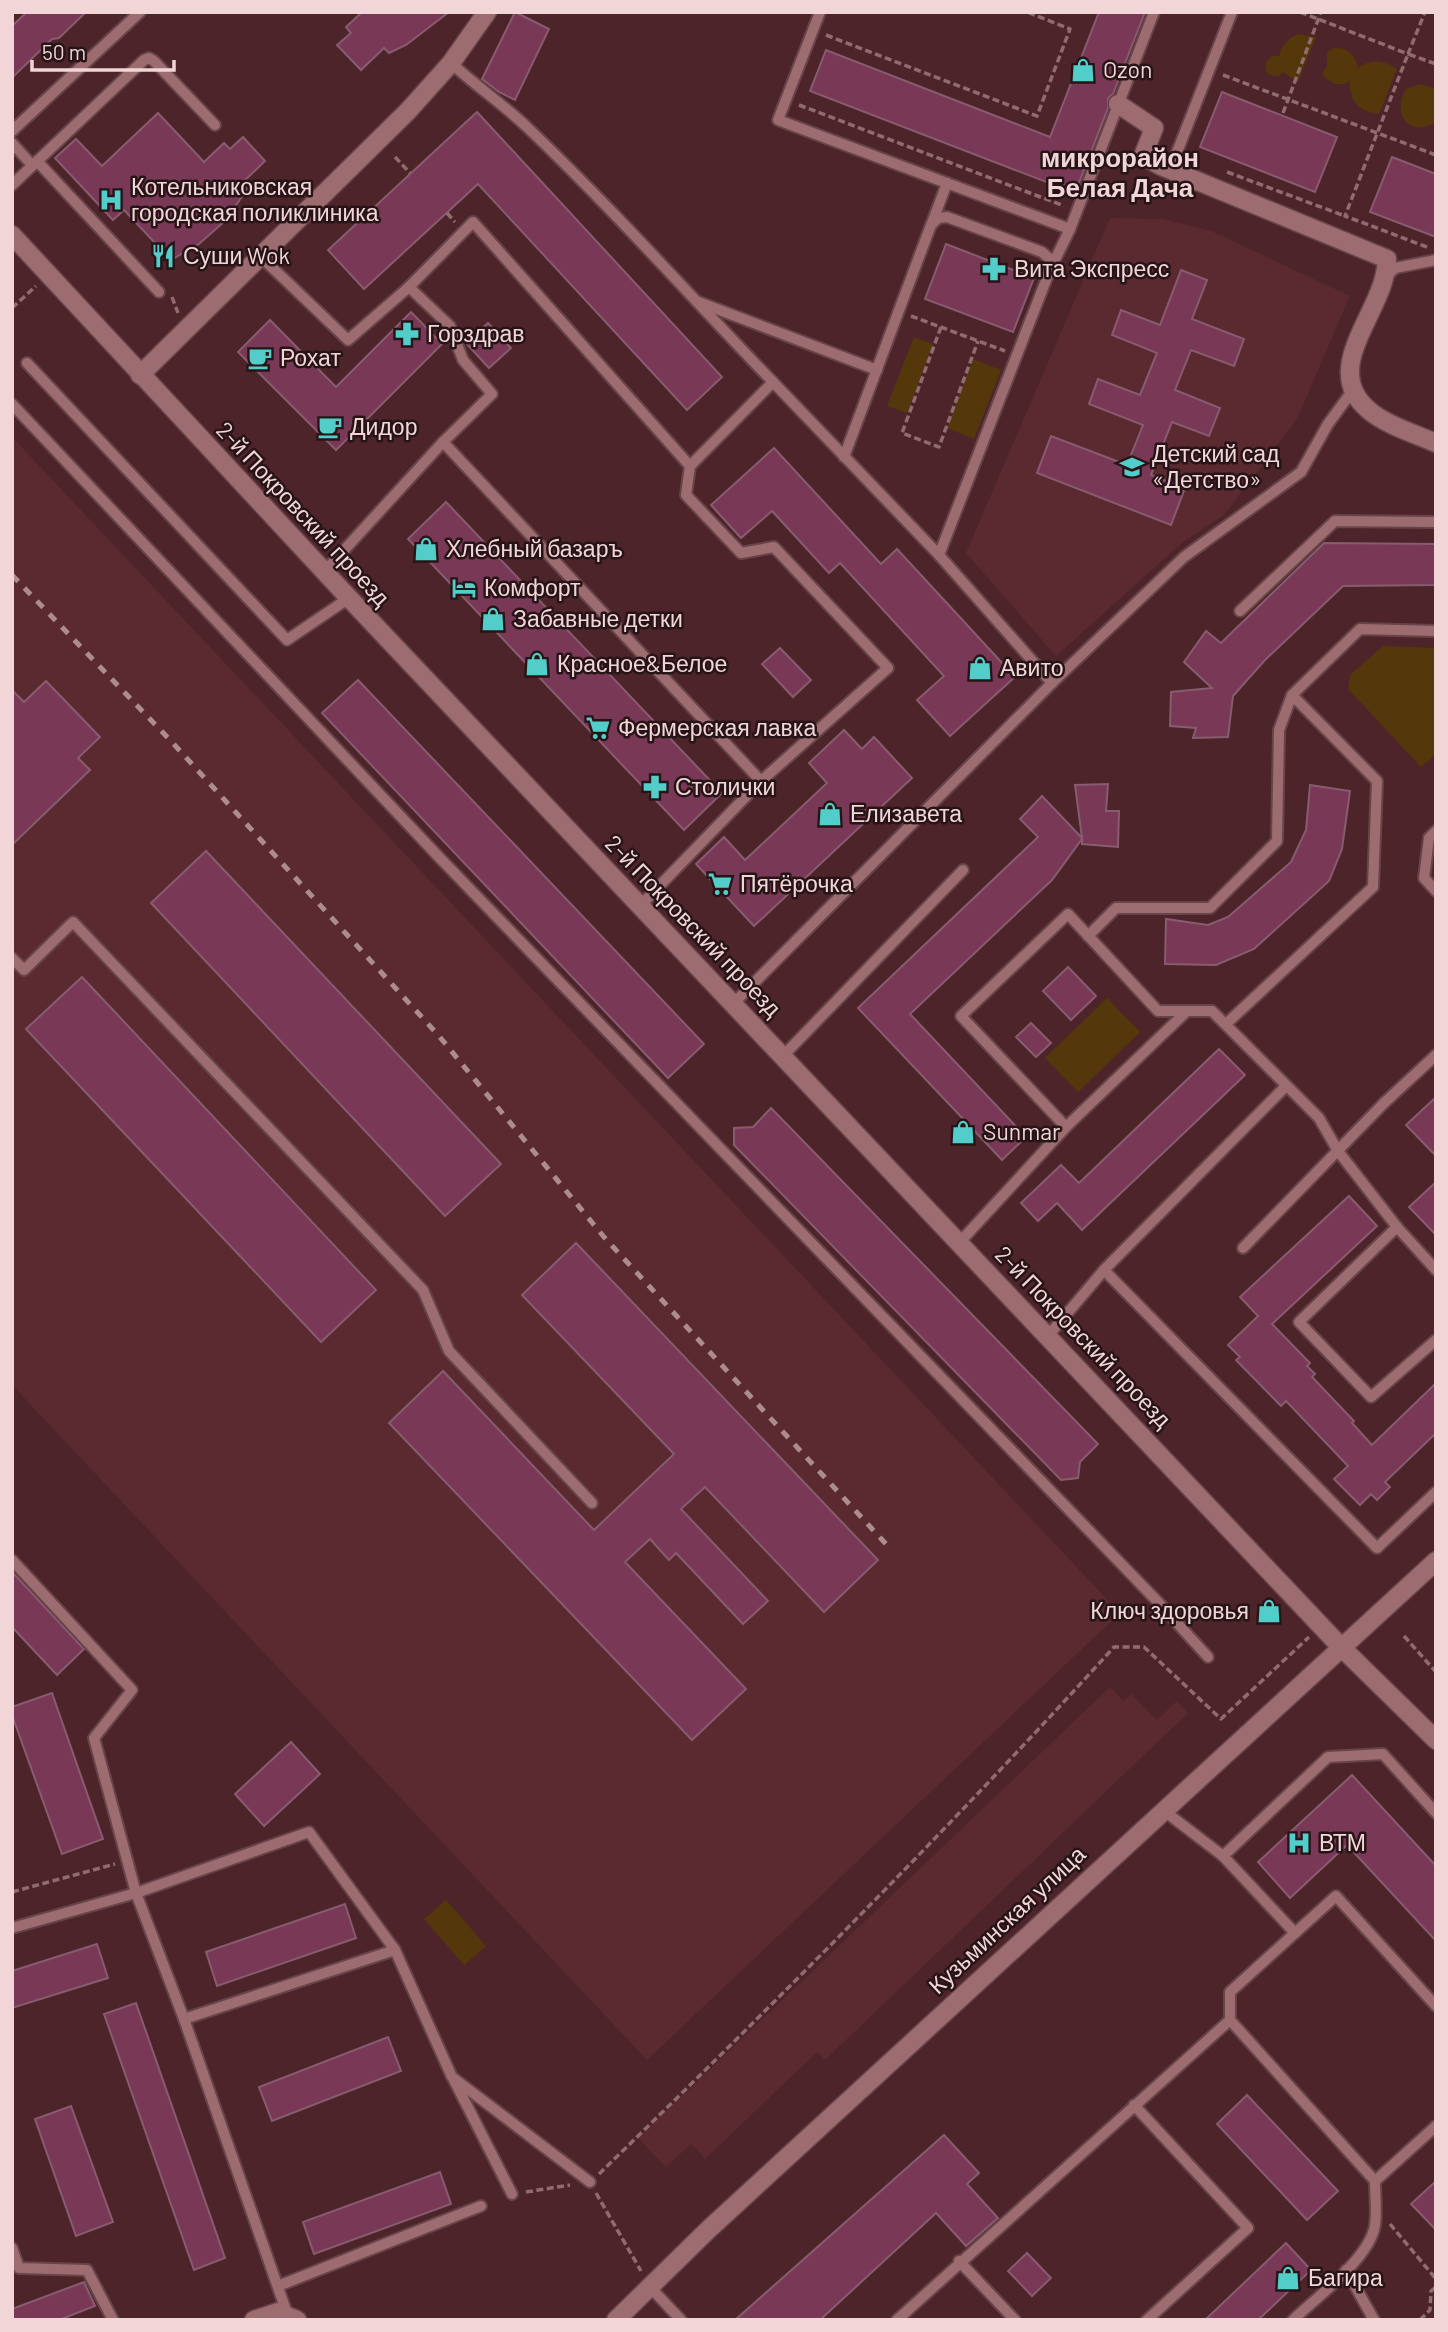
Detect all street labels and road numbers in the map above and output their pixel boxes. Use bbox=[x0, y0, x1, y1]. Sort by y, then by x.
street label: 2-й Покровский проезд bbox=[211, 415, 397, 612]
street label: 2-й Покровский проезд bbox=[600, 829, 788, 1022]
street label: 2-й Покровский проезд bbox=[990, 1240, 1178, 1433]
street label: Кузьминская улица bbox=[922, 1839, 1091, 1999]

